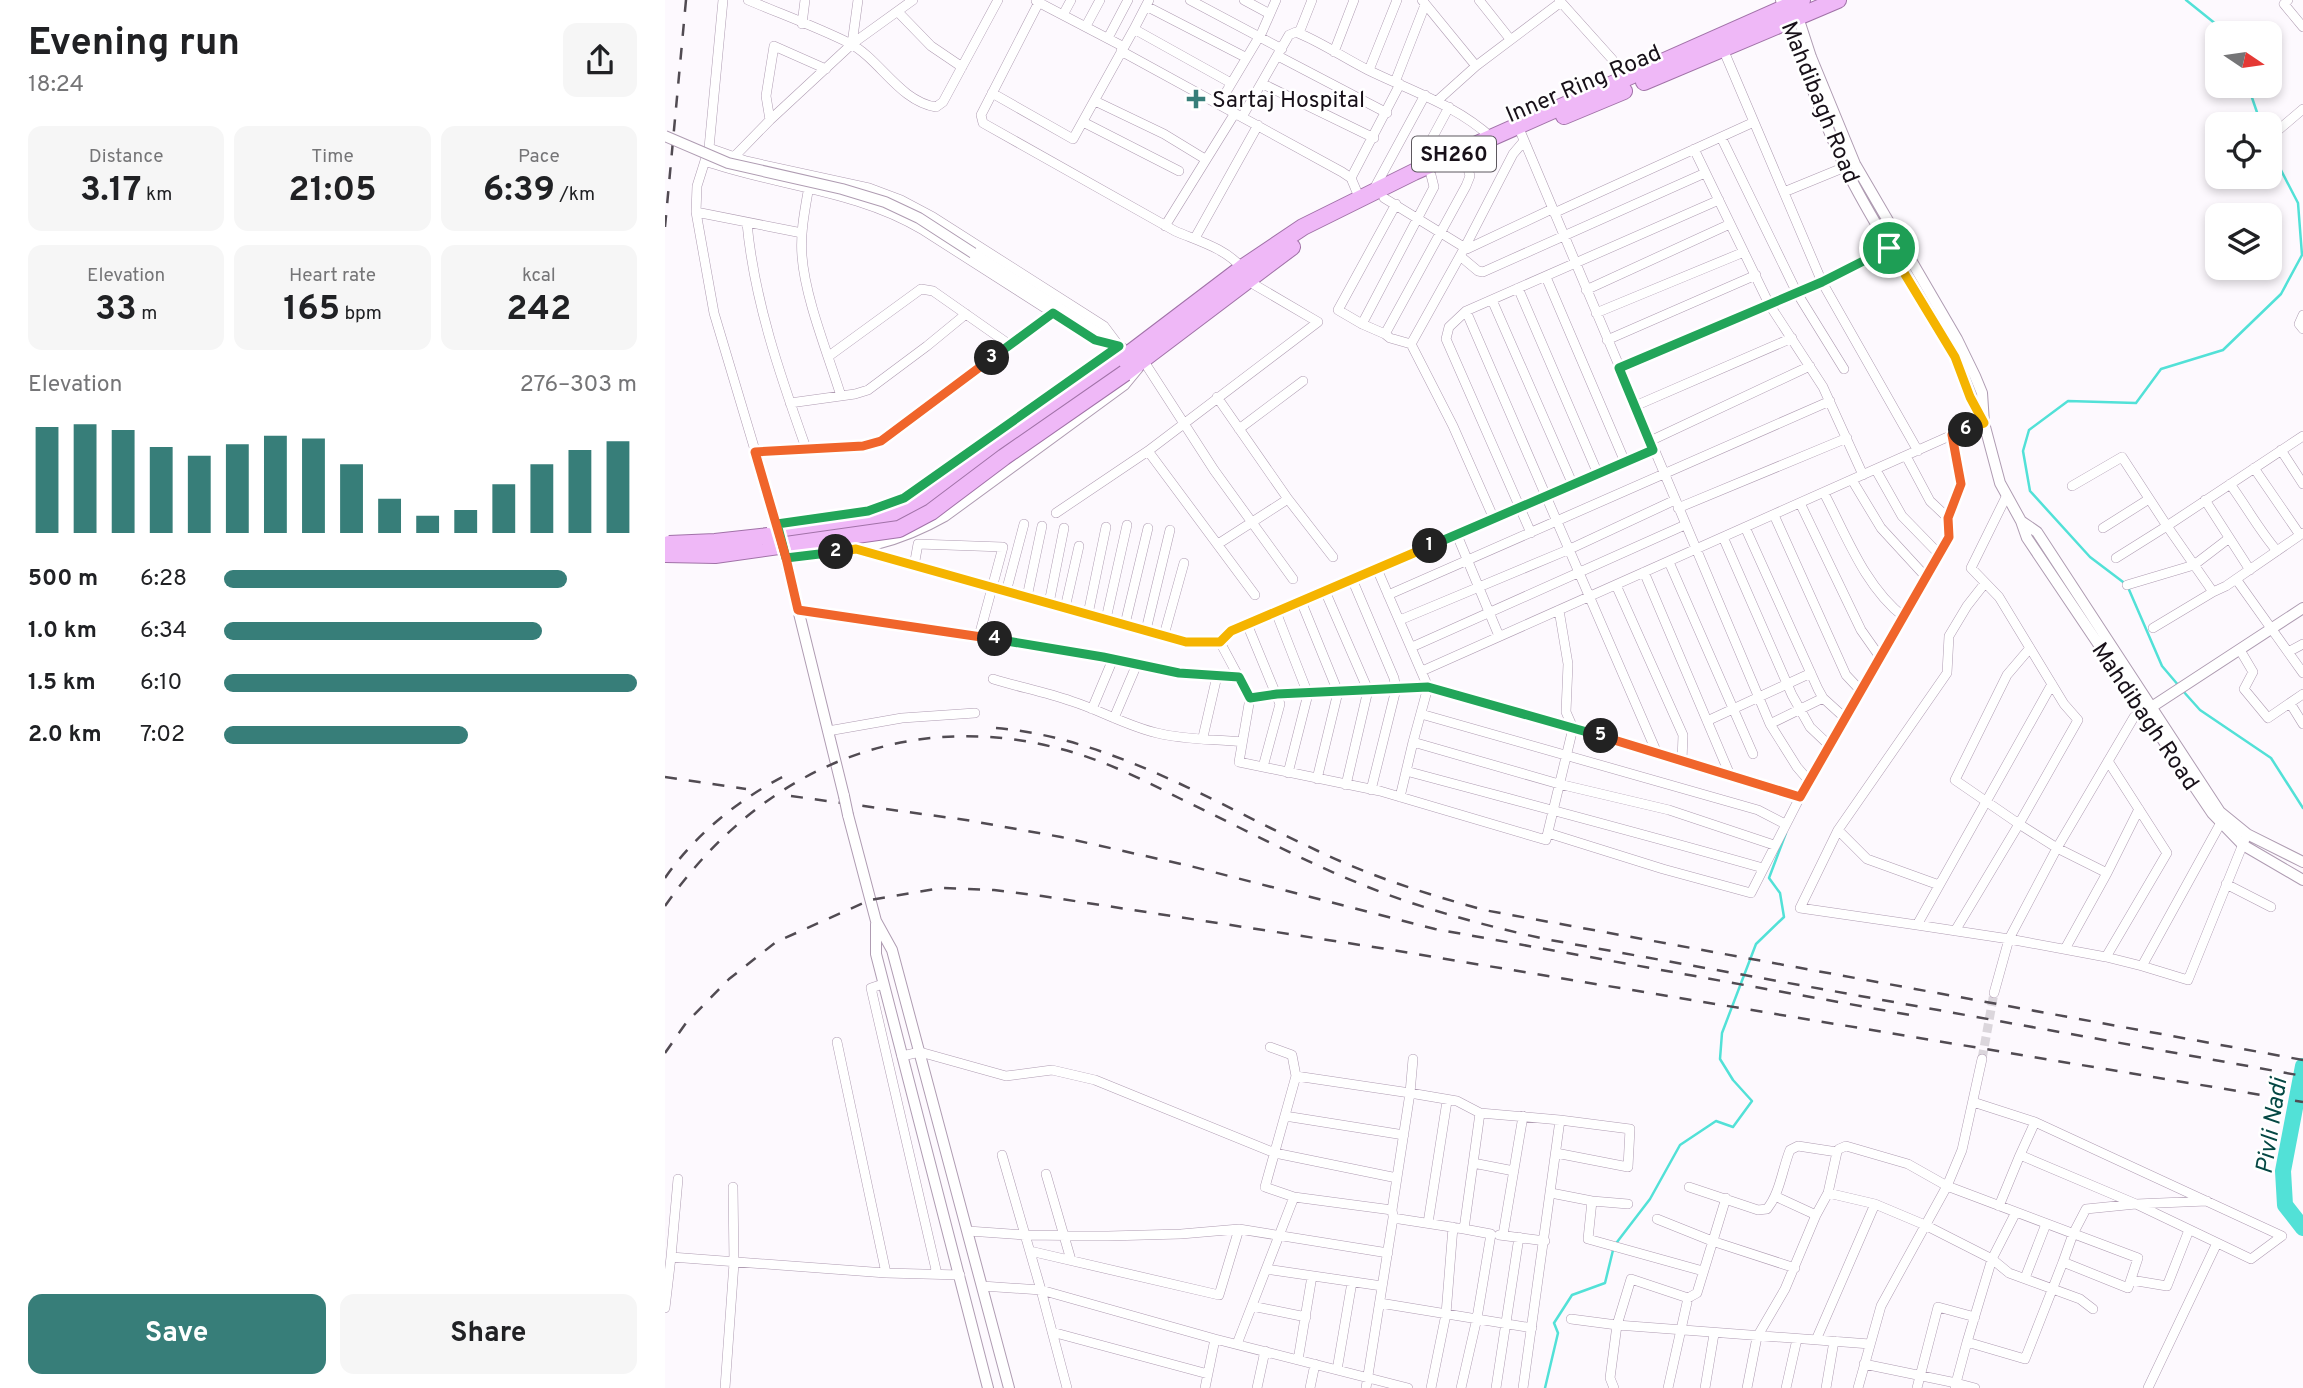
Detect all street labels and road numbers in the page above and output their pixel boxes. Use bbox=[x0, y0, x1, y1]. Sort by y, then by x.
street label: Mahdibagh Road bbox=[1773, 18, 1864, 188]
street label: Inner Ring Road bbox=[1502, 40, 1666, 131]
road number: SH260 bbox=[1412, 136, 1496, 172]
street label: Mahdibagh Road bbox=[2084, 638, 2204, 797]

